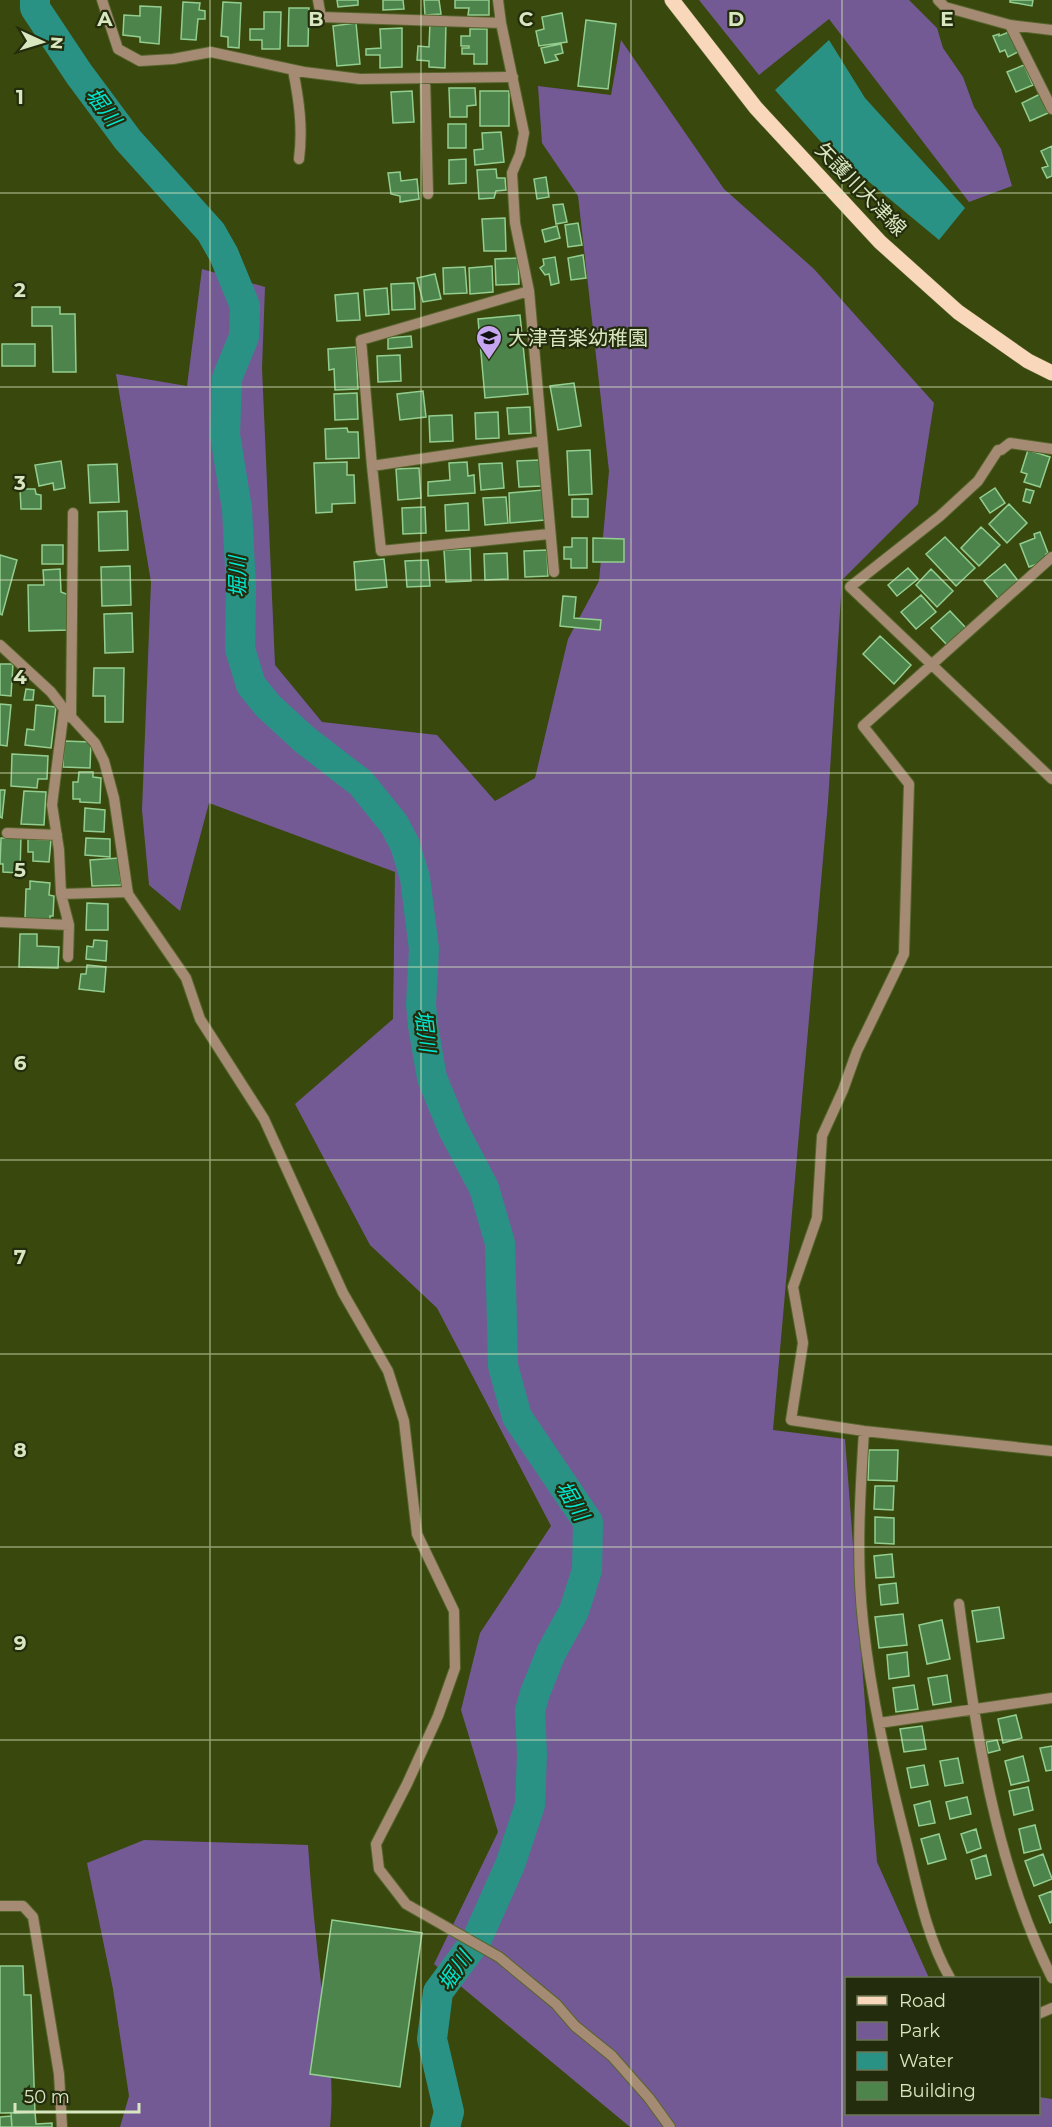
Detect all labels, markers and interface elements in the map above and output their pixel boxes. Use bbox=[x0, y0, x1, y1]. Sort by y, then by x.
text: A bbox=[96, 7, 113, 31]
text: B bbox=[308, 7, 324, 31]
text: C bbox=[519, 7, 534, 31]
text: D bbox=[728, 7, 744, 31]
text: E bbox=[940, 7, 954, 31]
north arrow bbox=[12, 12, 72, 72]
text: N bbox=[47, 36, 66, 50]
water label: 堀川 bbox=[81, 82, 127, 133]
text: 1 bbox=[16, 85, 24, 109]
street label: 矢護川大津線 bbox=[811, 138, 911, 240]
text: 2 bbox=[14, 278, 26, 302]
school or university icon: 大津音楽幼稚園 bbox=[474, 323, 504, 361]
place label: 大津音楽幼稚園 bbox=[508, 326, 648, 350]
text: 3 bbox=[13, 471, 26, 495]
water label: 堀川 bbox=[225, 554, 250, 598]
text: 4 bbox=[13, 665, 27, 689]
text: 5 bbox=[14, 858, 26, 882]
water label: 堀川 bbox=[411, 1009, 441, 1055]
text: 6 bbox=[14, 1051, 27, 1075]
text: 7 bbox=[14, 1245, 26, 1269]
text: 8 bbox=[13, 1438, 27, 1462]
water label: 堀川 bbox=[551, 1476, 595, 1527]
text: 9 bbox=[14, 1631, 26, 1655]
water label: 堀川 bbox=[432, 1945, 478, 1995]
legend bbox=[845, 1977, 1040, 2115]
text: Road bbox=[899, 1990, 946, 2012]
text: Park bbox=[899, 2020, 940, 2042]
text: Water bbox=[899, 2050, 954, 2072]
scale bar bbox=[15, 2076, 140, 2114]
text: Building bbox=[899, 2080, 976, 2102]
text: 50 m bbox=[24, 2086, 70, 2108]

